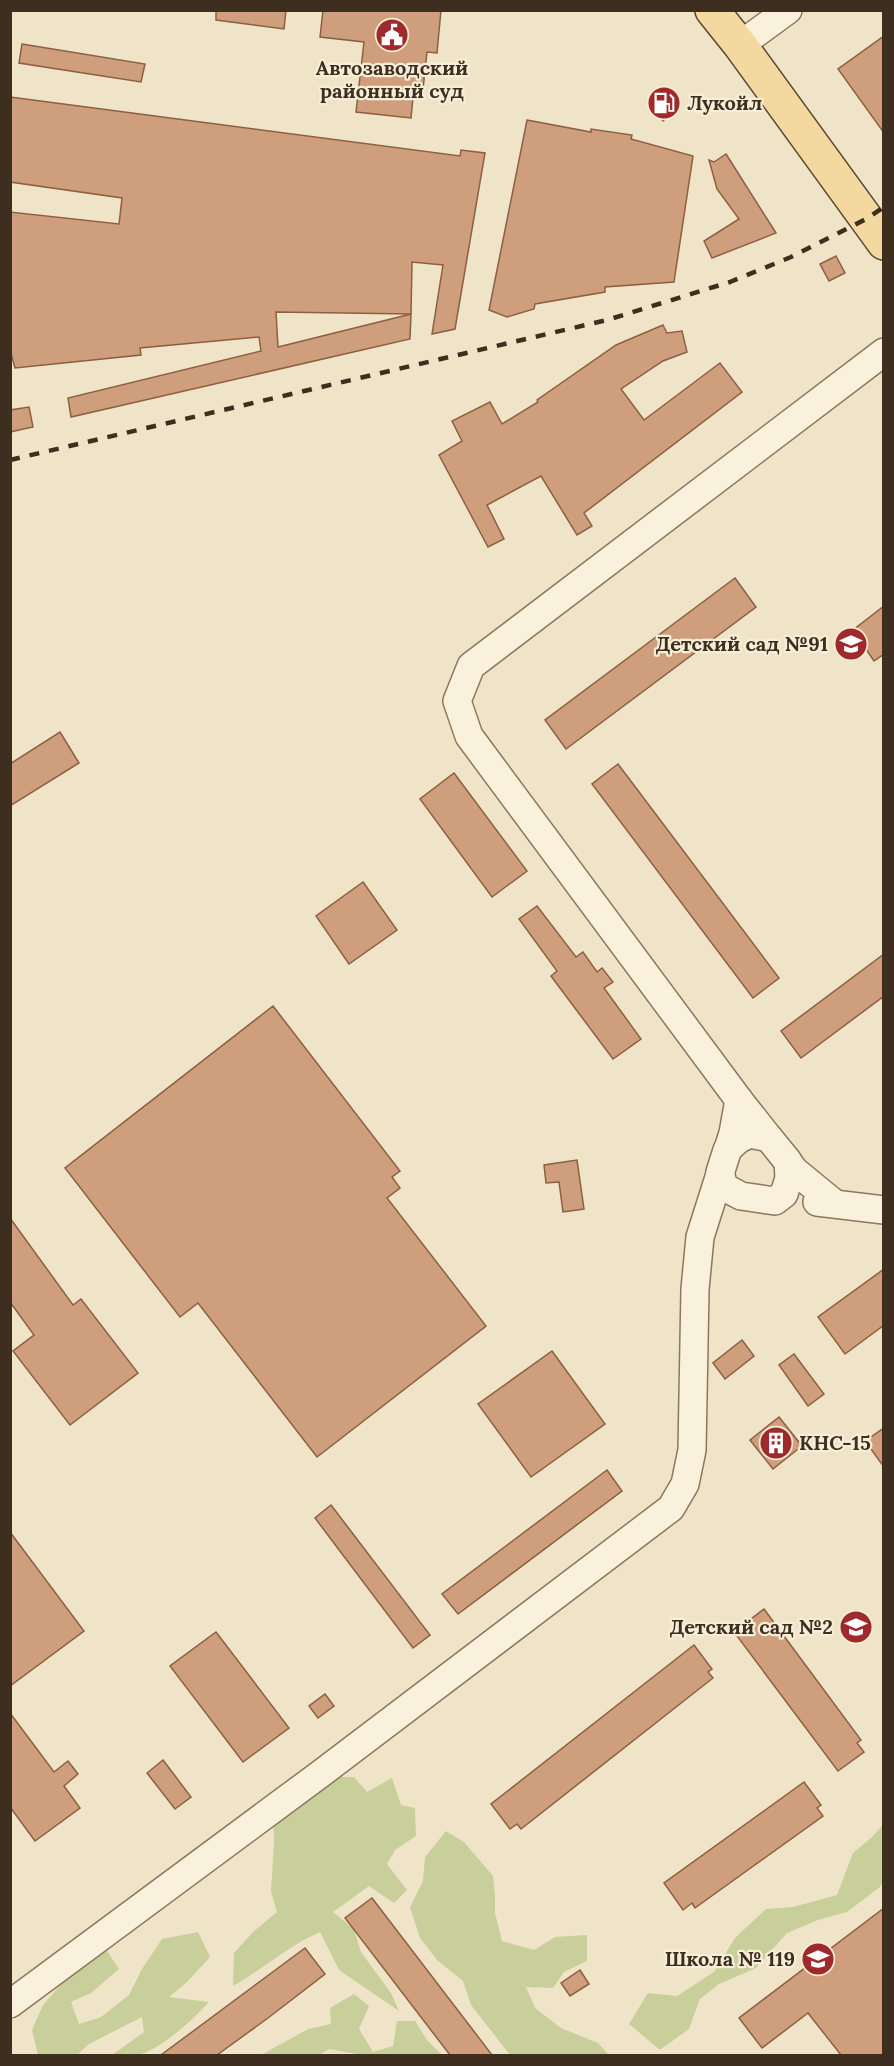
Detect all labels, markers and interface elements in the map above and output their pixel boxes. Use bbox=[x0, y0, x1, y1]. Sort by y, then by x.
public building icon: Автозаводский районный суд bbox=[374, 17, 410, 53]
place label: Автозаводский районный суд bbox=[316, 55, 468, 103]
fuel station icon: Лукойл bbox=[646, 85, 682, 121]
place label: Лукойл bbox=[687, 90, 762, 115]
school or university icon: Детский сад №91 bbox=[833, 626, 869, 662]
place label: Детский сад №91 bbox=[655, 631, 828, 656]
building icon: КНС-15 bbox=[758, 1425, 794, 1461]
place label: КНС-15 bbox=[799, 1430, 871, 1455]
school or university icon: Детский сад №2 bbox=[838, 1609, 874, 1645]
place label: Детский сад №2 bbox=[669, 1614, 833, 1639]
school or university icon: Школа № 119 bbox=[800, 1941, 836, 1977]
place label: Школа № 119 bbox=[665, 1946, 795, 1971]

